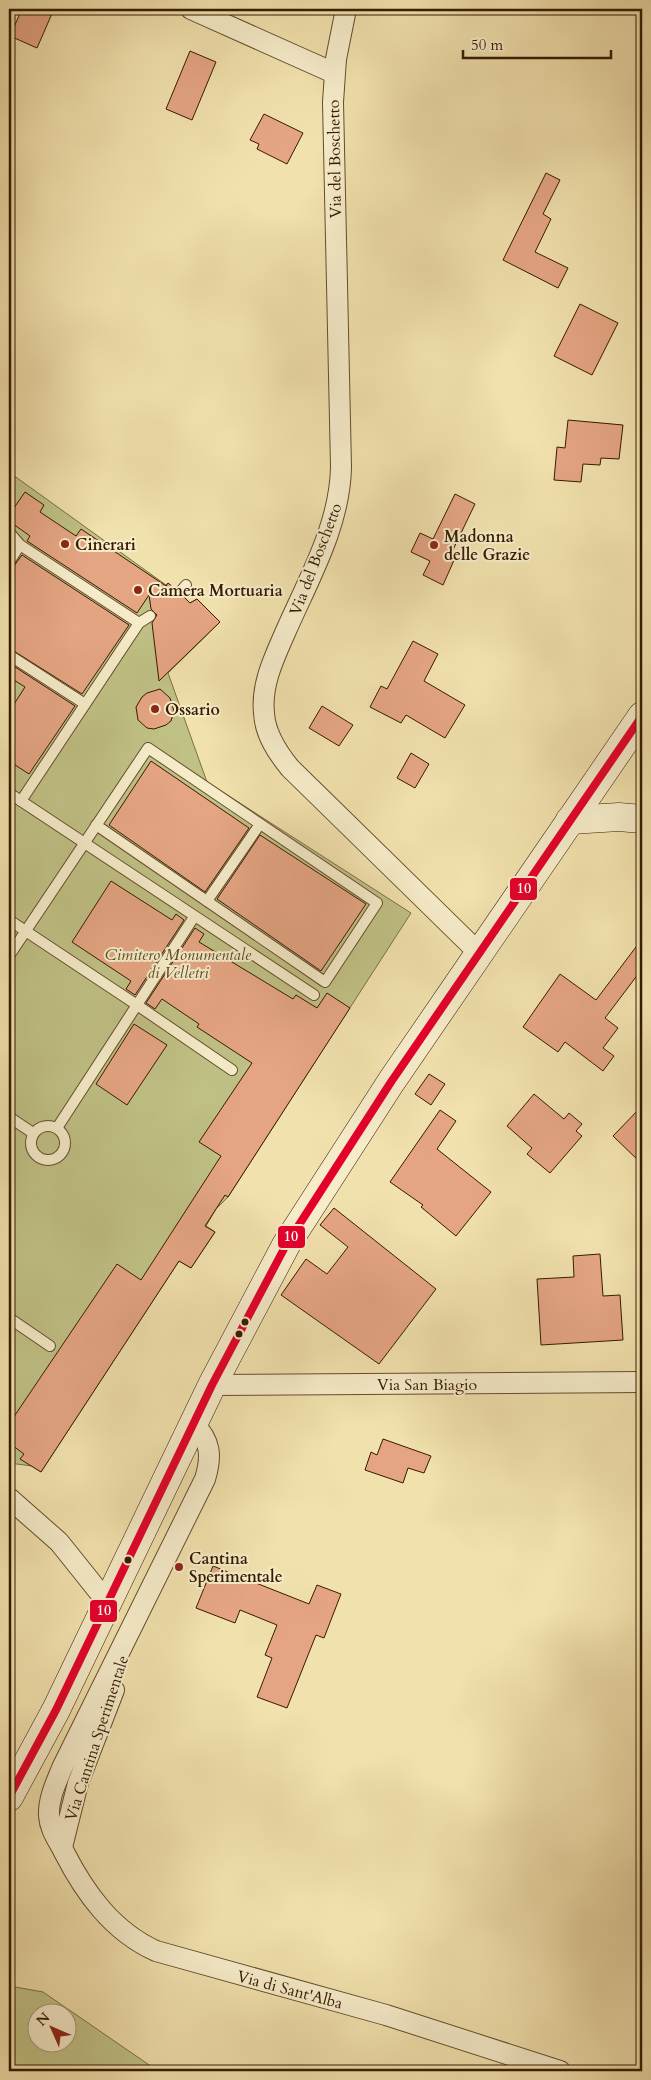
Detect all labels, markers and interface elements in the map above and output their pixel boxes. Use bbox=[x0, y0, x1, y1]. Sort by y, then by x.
scale bar bbox=[463, 28, 611, 60]
text: 50 m bbox=[471, 35, 503, 55]
street label: Via del Boschetto bbox=[323, 99, 347, 218]
street label: Via del Boschetto bbox=[284, 500, 348, 619]
place label: Madonna delle Grazie bbox=[444, 526, 530, 566]
place label: Cinerari bbox=[75, 534, 136, 556]
marker: Cinerari bbox=[59, 538, 71, 550]
marker: Madonna delle Grazie bbox=[428, 539, 440, 551]
place label: Camera Mortuaria bbox=[148, 580, 283, 602]
marker: Camera Mortuaria bbox=[132, 584, 144, 596]
place label: Ossario bbox=[165, 699, 220, 721]
marker: Ossario bbox=[149, 703, 161, 715]
line badge: 10 bbox=[509, 877, 538, 901]
text: 10 bbox=[517, 879, 531, 898]
park label: Cimitero Monumentale di Velletri bbox=[105, 944, 252, 984]
line badge: 10 bbox=[277, 1225, 306, 1249]
text: 10 bbox=[284, 1227, 298, 1246]
unlabelled marker bbox=[240, 1317, 250, 1327]
unlabelled marker bbox=[234, 1329, 244, 1339]
street label: Via San Biagio bbox=[377, 1374, 477, 1396]
place label: Cantina Sperimentale bbox=[189, 1548, 283, 1588]
unlabelled marker bbox=[123, 1555, 133, 1565]
marker: Cantina Sperimentale bbox=[173, 1561, 185, 1573]
line badge: 10 bbox=[89, 1599, 118, 1623]
text: 10 bbox=[97, 1601, 111, 1620]
street label: Via Cantina Sperimentale bbox=[60, 1653, 134, 1824]
street label: Via di Sant'Alba bbox=[235, 1965, 345, 2015]
north arrow bbox=[28, 2002, 78, 2052]
text: N bbox=[32, 2008, 54, 2030]

